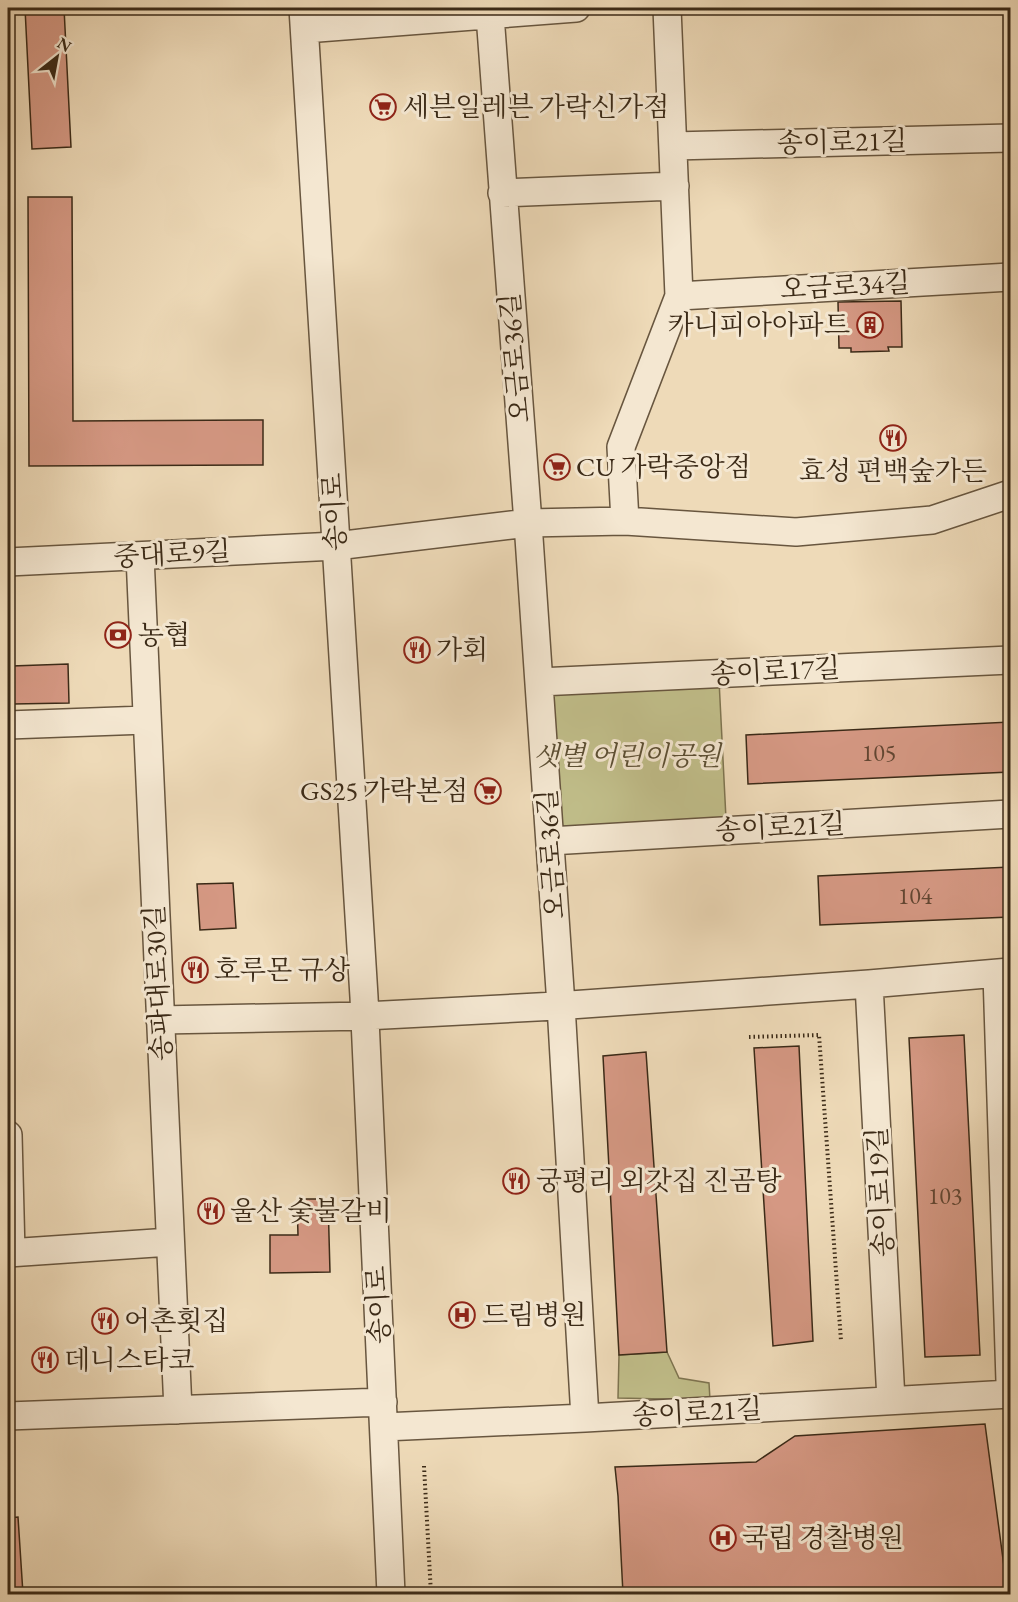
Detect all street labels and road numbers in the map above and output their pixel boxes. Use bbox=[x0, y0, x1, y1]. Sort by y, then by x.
street label: 송이로21길 bbox=[777, 123, 907, 160]
street label: 오금로34길 bbox=[779, 265, 911, 306]
street label: 오금로36길 bbox=[491, 292, 538, 424]
street label: 송이로 bbox=[314, 472, 353, 552]
street label: 중대로9길 bbox=[112, 533, 231, 574]
street label: 송이로17길 bbox=[709, 650, 841, 691]
street label: 오금로36길 bbox=[529, 788, 573, 920]
street label: 송이로21길 bbox=[714, 806, 846, 847]
street label: 송파대로30길 bbox=[136, 904, 179, 1062]
street label: 송이로19길 bbox=[859, 1126, 900, 1258]
street label: 송이로 bbox=[358, 1265, 397, 1345]
street label: 송이로21길 bbox=[631, 1391, 763, 1432]

